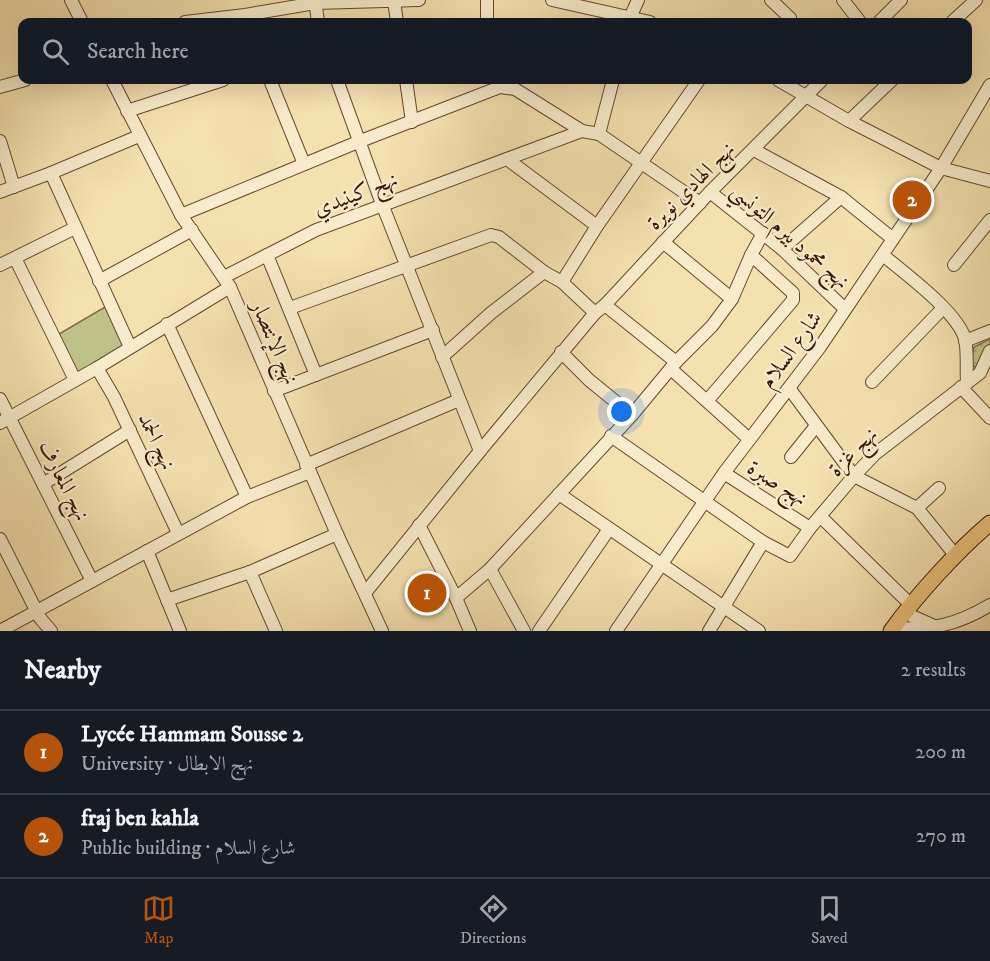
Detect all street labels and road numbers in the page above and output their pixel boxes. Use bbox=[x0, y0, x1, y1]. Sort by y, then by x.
street label: نهج الهادي نويرة bbox=[641, 136, 744, 239]
street label: نهج كينيدي bbox=[310, 166, 403, 227]
street label: نهج محمود بيرم التونسي bbox=[721, 177, 855, 300]
street label: نهج الإنتصار bbox=[239, 295, 304, 391]
street label: شارع السلام bbox=[754, 306, 832, 397]
street label: نهج الحمد bbox=[127, 409, 182, 477]
street label: نهج غزة bbox=[822, 421, 887, 486]
street label: نهج المعارف bbox=[28, 436, 95, 528]
street label: نهج صبرة bbox=[739, 454, 812, 516]

